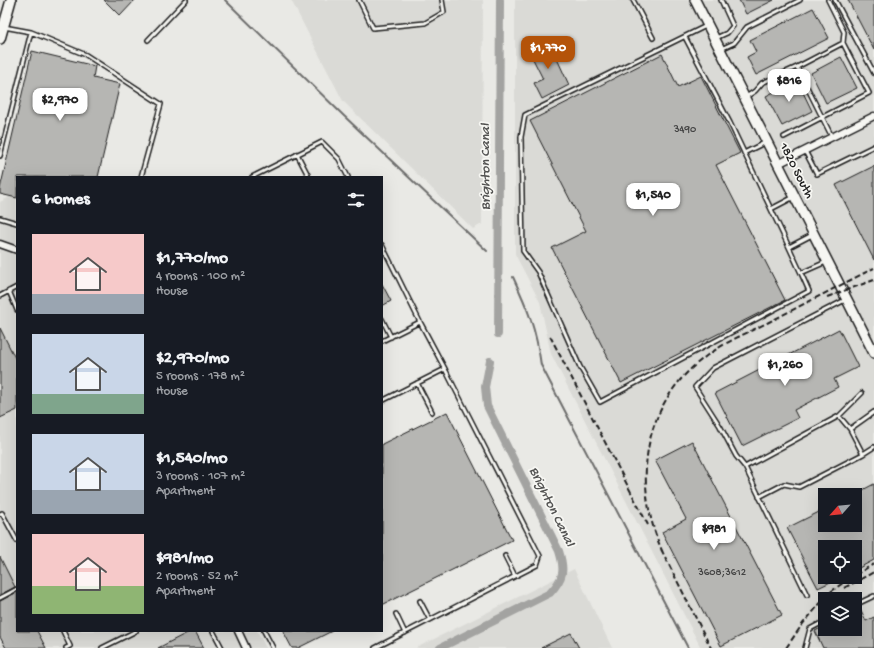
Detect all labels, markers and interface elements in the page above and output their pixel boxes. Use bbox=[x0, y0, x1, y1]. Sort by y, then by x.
pin: $1,770 bbox=[515, 36, 581, 70]
text: $1,770 bbox=[530, 41, 566, 56]
pin: $816 bbox=[765, 69, 813, 103]
text: $816 bbox=[777, 74, 801, 89]
pin: $2,970 bbox=[27, 88, 93, 122]
text: $2,970 bbox=[42, 93, 78, 108]
water label: Brighton Canal bbox=[478, 123, 495, 210]
house number: 3490 bbox=[673, 124, 696, 136]
street label: 1820 South bbox=[775, 140, 816, 201]
pin: $1,540 bbox=[620, 183, 686, 217]
text: $1,540 bbox=[635, 188, 671, 203]
icon: filters bbox=[345, 189, 367, 211]
text: 6 homes bbox=[32, 190, 90, 210]
text: $1,770/mo bbox=[156, 249, 228, 269]
icon: home bbox=[64, 250, 112, 298]
text: 4 rooms · 100 m² bbox=[156, 269, 245, 284]
text: House bbox=[156, 284, 188, 299]
text: $2,970/mo bbox=[156, 349, 229, 369]
icon: home bbox=[64, 350, 112, 398]
pin: $1,260 bbox=[752, 353, 818, 387]
text: $1,260 bbox=[767, 358, 803, 373]
text: 5 rooms · 178 m² bbox=[156, 369, 245, 384]
text: House bbox=[156, 384, 188, 399]
text: $1,540/mo bbox=[156, 449, 227, 469]
icon: home bbox=[64, 450, 112, 498]
water label: Brighton Canal bbox=[524, 464, 578, 550]
text: 3 rooms · 107 m² bbox=[156, 469, 245, 484]
text: Apartment bbox=[156, 484, 215, 499]
north arrow bbox=[818, 488, 862, 532]
map controls bbox=[818, 488, 862, 636]
pin: $981 bbox=[690, 517, 738, 551]
text: $981 bbox=[702, 522, 726, 537]
button: locate bbox=[818, 540, 862, 584]
text: $981/mo bbox=[156, 549, 213, 569]
icon: home bbox=[64, 550, 112, 598]
house number: 3608;3612 bbox=[697, 567, 747, 579]
text: 2 rooms · 52 m² bbox=[156, 569, 238, 584]
text: Apartment bbox=[156, 584, 215, 599]
button: layers bbox=[818, 592, 862, 636]

